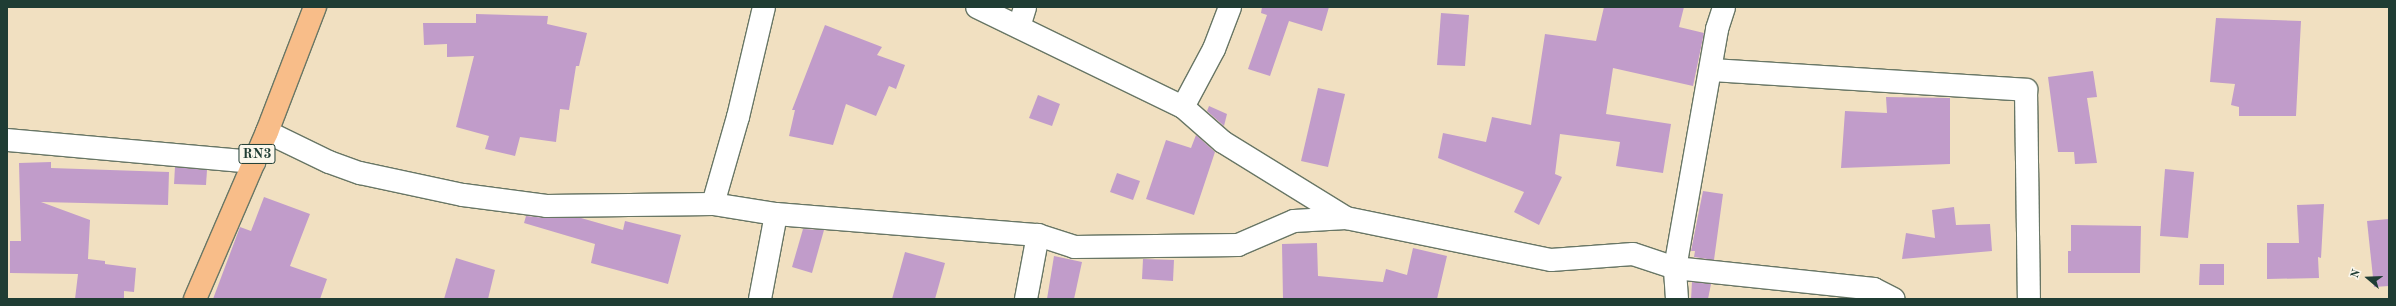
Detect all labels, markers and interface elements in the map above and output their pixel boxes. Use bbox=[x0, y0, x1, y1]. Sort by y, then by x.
road number: RN3 bbox=[238, 142, 276, 166]
north arrow bbox=[2348, 258, 2388, 298]
text: N bbox=[2350, 268, 2363, 280]

